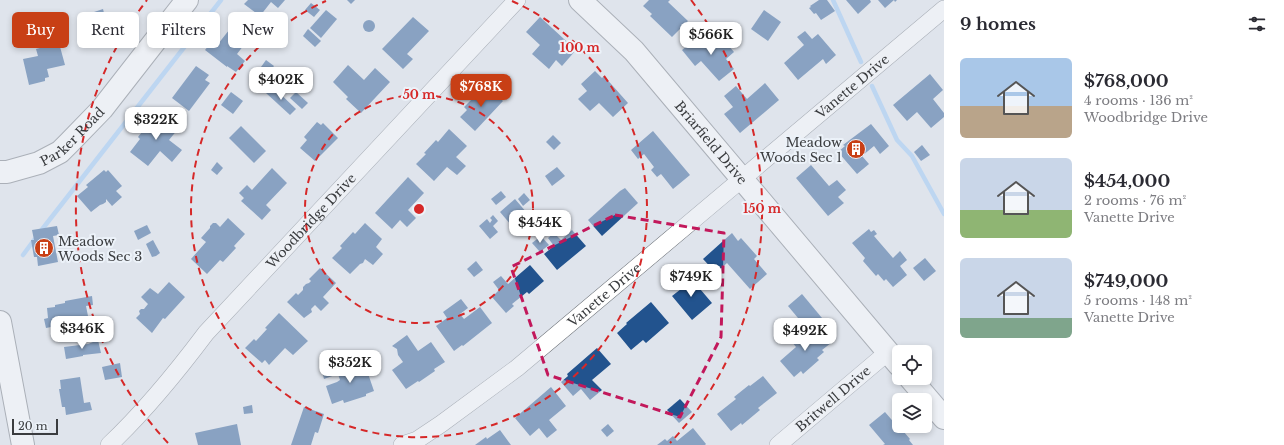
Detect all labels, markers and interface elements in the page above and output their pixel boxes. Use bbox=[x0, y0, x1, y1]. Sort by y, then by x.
chip: Buy bbox=[12, 12, 69, 48]
chip: Rent bbox=[77, 12, 139, 48]
chip: Filters bbox=[147, 12, 220, 48]
chip: New bbox=[228, 12, 288, 48]
icon: filters bbox=[1246, 13, 1268, 35]
text: 9 homes bbox=[960, 14, 1036, 35]
pin: $566K bbox=[683, 22, 739, 56]
text: $566K bbox=[689, 26, 733, 43]
text: 100 m bbox=[560, 40, 601, 55]
street label: Vanette Drive bbox=[812, 51, 893, 123]
pin: $402K bbox=[253, 67, 309, 101]
text: $402K bbox=[258, 71, 304, 88]
text: $768,000 bbox=[1084, 71, 1169, 92]
pin: $768K bbox=[453, 74, 509, 108]
icon: home bbox=[992, 74, 1040, 122]
text: $768K bbox=[460, 78, 502, 95]
text: 50 m bbox=[403, 87, 436, 102]
text: 4 rooms · 136 m² bbox=[1084, 92, 1193, 109]
street label: Briarfield Drive bbox=[671, 98, 751, 188]
street label: Parker Road bbox=[37, 104, 108, 170]
pin: $322K bbox=[128, 107, 184, 141]
text: Woodbridge Drive bbox=[1084, 109, 1208, 126]
text: $322K bbox=[134, 111, 178, 128]
place label: Meadow Woods Sec 1 bbox=[759, 134, 842, 166]
building icon: Meadow Woods Sec 1 bbox=[845, 138, 867, 160]
street label: Woodbridge Drive bbox=[262, 170, 360, 273]
text: $454,000 bbox=[1084, 171, 1170, 192]
icon: home bbox=[992, 174, 1040, 222]
text: 2 rooms · 76 m² bbox=[1084, 192, 1186, 209]
text: 150 m bbox=[743, 201, 782, 216]
centre of rings bbox=[412, 202, 426, 216]
text: Vanette Drive bbox=[1084, 209, 1175, 226]
pin: $454K bbox=[512, 210, 568, 244]
text: $454K bbox=[518, 214, 562, 231]
place label: Meadow Woods Sec 3 bbox=[57, 233, 142, 265]
building icon: Meadow Woods Sec 3 bbox=[33, 237, 55, 259]
street label: Vanette Drive bbox=[564, 259, 645, 331]
pin: $749K bbox=[663, 264, 719, 298]
text: $749K bbox=[670, 268, 712, 285]
text: $749,000 bbox=[1084, 271, 1168, 292]
icon: home bbox=[992, 274, 1040, 322]
text: 5 rooms · 148 m² bbox=[1084, 292, 1192, 309]
text: Vanette Drive bbox=[1084, 309, 1175, 326]
pin: $346K bbox=[54, 316, 110, 350]
pin: $492K bbox=[777, 318, 833, 352]
text: $346K bbox=[60, 320, 104, 337]
text: $492K bbox=[783, 322, 827, 339]
map controls bbox=[892, 345, 932, 433]
button: locate bbox=[892, 345, 932, 385]
pin: $352K bbox=[322, 350, 378, 384]
text: $352K bbox=[328, 354, 372, 371]
street label: Britwell Drive bbox=[792, 362, 874, 435]
button: layers bbox=[892, 393, 932, 433]
scale bar bbox=[12, 417, 58, 436]
text: 20 m bbox=[18, 419, 48, 433]

